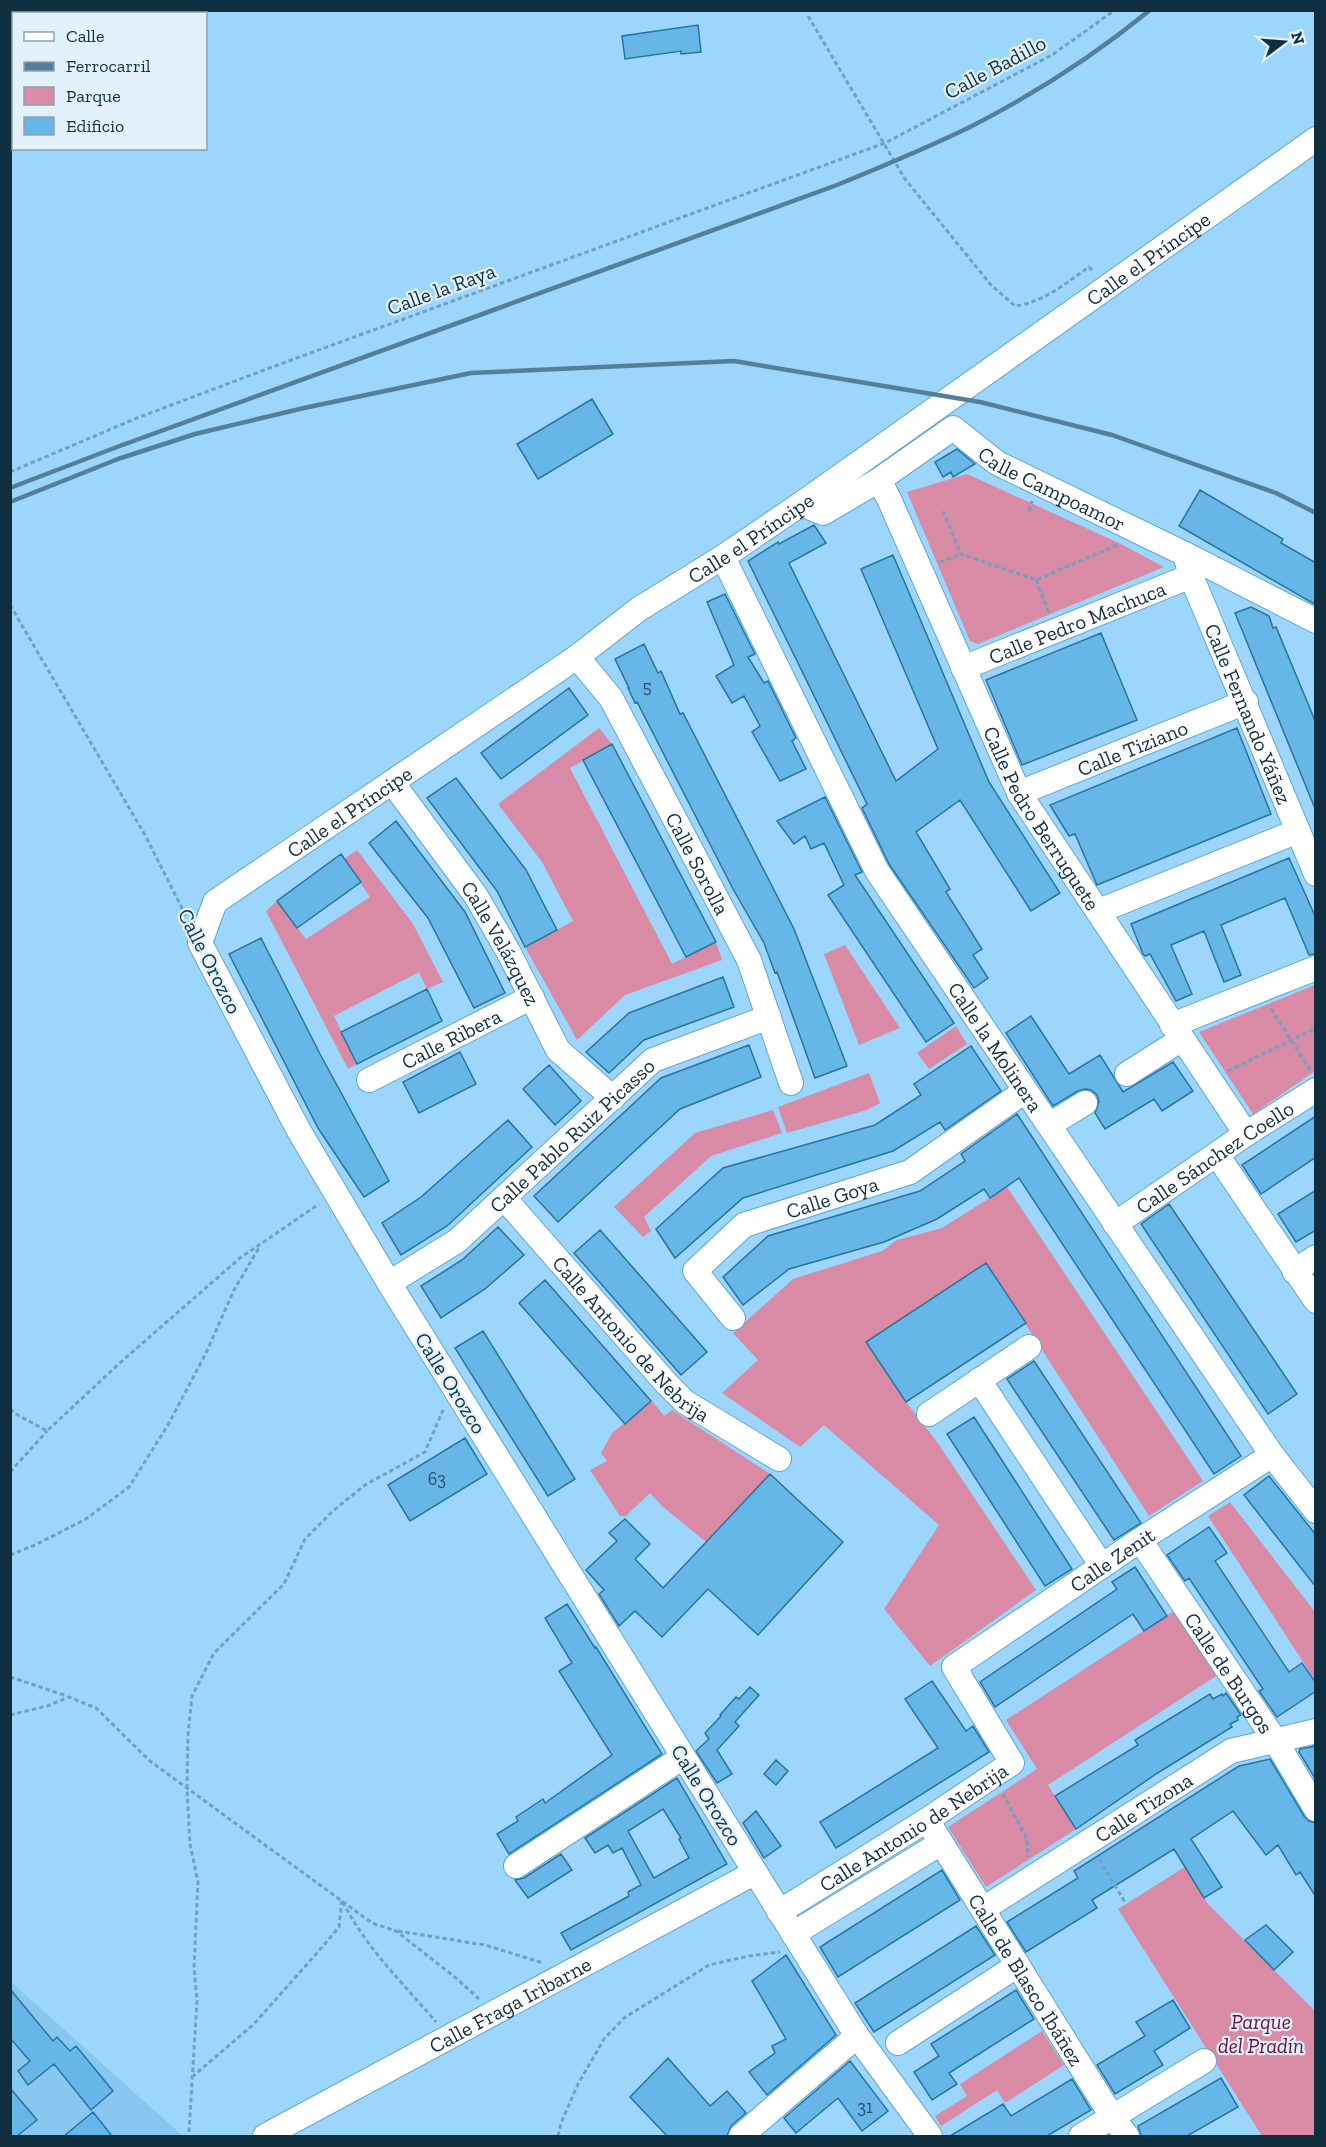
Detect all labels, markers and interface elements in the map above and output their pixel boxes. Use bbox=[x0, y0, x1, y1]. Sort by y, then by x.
legend bbox=[12, 12, 207, 150]
north arrow bbox=[1254, 12, 1314, 72]
text: Calle bbox=[66, 25, 104, 47]
street label: Calle Badillo bbox=[940, 30, 1050, 104]
text: N bbox=[1287, 30, 1309, 46]
text: Ferrocarril bbox=[66, 55, 151, 77]
text: Parque bbox=[66, 85, 121, 107]
text: Edificio bbox=[66, 115, 124, 137]
street label: Calle el Príncipe bbox=[1081, 206, 1215, 310]
street label: Calle la Raya bbox=[383, 258, 499, 320]
street label: Calle Campoamor bbox=[973, 441, 1130, 536]
street label: Calle el Príncipe bbox=[683, 487, 818, 588]
street label: Calle Pedro Machuca bbox=[985, 575, 1169, 669]
street label: Calle Fernando Yáñez bbox=[1200, 620, 1298, 808]
house number: 5 bbox=[642, 676, 652, 698]
street label: Calle Tiziano bbox=[1073, 714, 1191, 781]
street label: Calle Pedro Berruguete bbox=[979, 722, 1106, 915]
street label: Calle el Príncipe bbox=[282, 760, 416, 862]
street label: Calle Sorolla bbox=[661, 808, 735, 919]
street label: Calle Velázquez bbox=[456, 876, 546, 1010]
street label: Calle Orozco bbox=[173, 904, 247, 1018]
street label: Calle la Molinera bbox=[943, 977, 1049, 1117]
street label: Calle Ribera bbox=[397, 1002, 505, 1074]
street label: Calle Pablo Ruiz Picasso bbox=[484, 1053, 660, 1218]
street label: Calle Sánchez Coello bbox=[1131, 1095, 1298, 1219]
street label: Calle Goya bbox=[783, 1170, 881, 1223]
street label: Calle Antonio de Nebrija bbox=[548, 1250, 714, 1427]
street label: Calle Orozco bbox=[410, 1328, 492, 1438]
house number: 63 bbox=[428, 1468, 446, 1490]
street label: Calle Zenit bbox=[1065, 1521, 1159, 1597]
street label: Calle de Burgos bbox=[1180, 1607, 1279, 1738]
street label: Calle Orozco bbox=[666, 1740, 748, 1850]
street label: Calle Antonio de Nebrija bbox=[814, 1757, 1012, 1897]
street label: Calle Tizona bbox=[1090, 1767, 1197, 1847]
street label: Calle de Blasco Ibáñez bbox=[963, 1889, 1090, 2070]
street label: Calle Fraga Iribarne bbox=[424, 1951, 595, 2058]
park label: Parque del Pradín bbox=[1218, 2009, 1304, 2058]
house number: 31 bbox=[857, 2096, 873, 2118]

